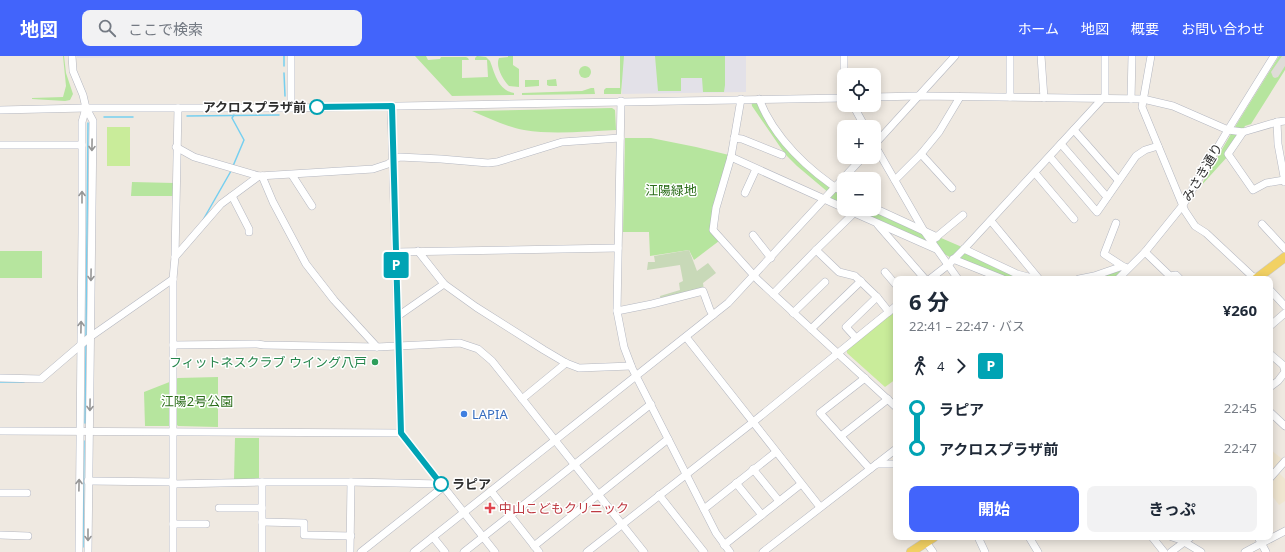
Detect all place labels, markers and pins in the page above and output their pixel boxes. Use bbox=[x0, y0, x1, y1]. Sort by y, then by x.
place label: アクロスプラザ前 bbox=[203, 98, 306, 116]
marker: アクロスプラザ前 bbox=[309, 99, 325, 115]
place label: フィットネスクラブ ウイング八戸 bbox=[169, 353, 367, 371]
marker: フィットネスクラブ ウイング八戸 bbox=[370, 357, 380, 367]
place label: LAPIA bbox=[472, 405, 508, 423]
marker: LAPIA bbox=[459, 409, 469, 419]
place label: ラピア bbox=[452, 475, 491, 493]
marker: ラピア bbox=[433, 476, 449, 492]
place label: 中山こどもクリニック bbox=[499, 499, 629, 517]
marker: 中山こどもクリニック bbox=[484, 502, 496, 514]

